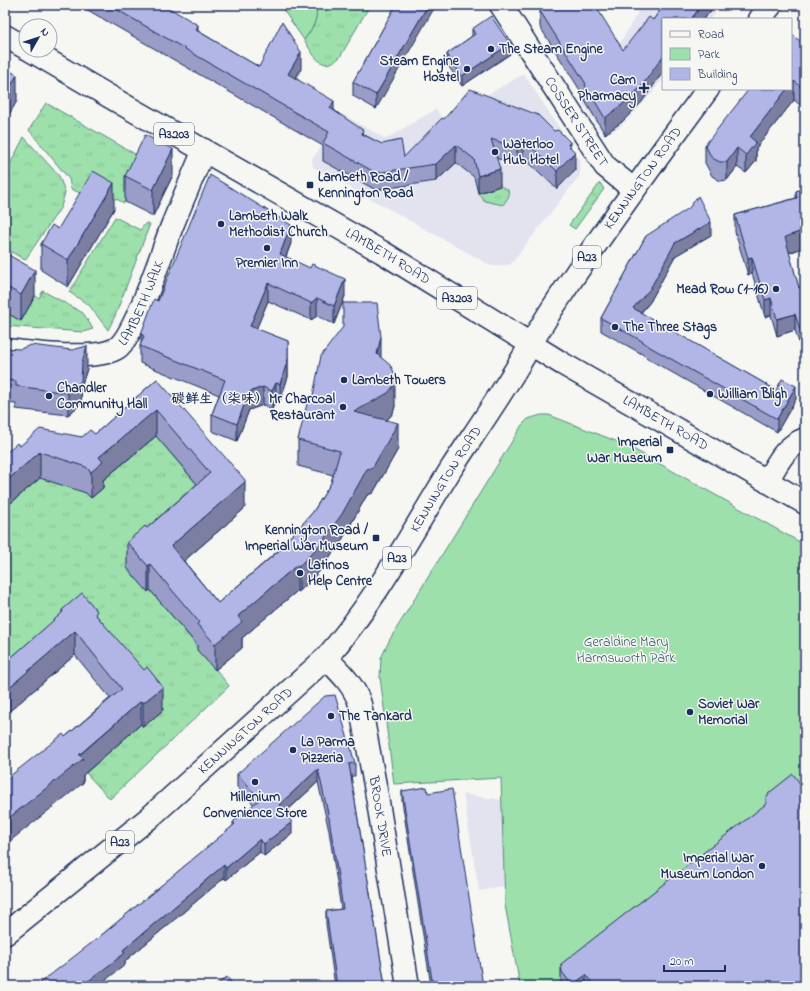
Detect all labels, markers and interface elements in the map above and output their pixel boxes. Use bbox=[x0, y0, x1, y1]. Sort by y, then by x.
north arrow bbox=[18, 18, 58, 58]
legend bbox=[662, 18, 792, 90]
text: N bbox=[36, 24, 54, 40]
text: Road bbox=[698, 26, 724, 44]
place label: The Steam Engine bbox=[499, 39, 603, 62]
marker: The Steam Engine bbox=[486, 44, 496, 54]
text: Park bbox=[698, 46, 720, 64]
place label: Steam Engine Hostel bbox=[380, 51, 460, 88]
marker: Steam Engine Hostel bbox=[462, 64, 472, 74]
text: Building bbox=[697, 66, 737, 85]
place label: Cam Pharmacy bbox=[578, 70, 636, 109]
street label: COSSER STREET bbox=[539, 72, 613, 171]
marker: Cam Pharmacy bbox=[639, 83, 649, 93]
street label: KENNINGTON ROAD bbox=[599, 122, 687, 234]
road number: A3203 bbox=[154, 123, 194, 145]
place label: Waterloo Hub Hotel bbox=[503, 134, 559, 171]
marker: Waterloo Hub Hotel bbox=[490, 147, 500, 157]
place label: Lambeth Road / Kennington Road bbox=[318, 167, 414, 206]
marker: Lambeth Road / Kennington Road bbox=[305, 180, 315, 190]
place label: Lambeth Walk Methodist Church bbox=[229, 206, 328, 243]
marker: Lambeth Walk Methodist Church bbox=[216, 219, 226, 229]
street label: LAMBETH ROAD bbox=[341, 223, 434, 290]
marker: Premier Inn bbox=[262, 243, 272, 253]
road number: A23 bbox=[573, 246, 601, 268]
place label: Premier Inn bbox=[236, 253, 298, 274]
street label: LAMBETH WALK bbox=[113, 257, 169, 351]
place label: Mead Row (1-16) bbox=[676, 279, 769, 300]
marker: Mead Row (1-16) bbox=[771, 284, 781, 294]
road number: A3203 bbox=[437, 287, 477, 309]
place label: The Three Stags bbox=[623, 317, 717, 340]
marker: The Three Stags bbox=[610, 322, 620, 332]
place label: Lambeth Towers bbox=[352, 370, 446, 391]
marker: Lambeth Towers bbox=[339, 375, 349, 385]
place label: Chandler Community Hall bbox=[57, 378, 148, 417]
place label: William Bligh bbox=[718, 384, 787, 407]
place label: 碳鲜生（柒味）Mr Charcoal Restaurant bbox=[171, 389, 336, 426]
marker: William Bligh bbox=[705, 389, 715, 399]
street label: LAMBETH ROAD bbox=[619, 390, 712, 456]
marker: Chandler Community Hall bbox=[44, 391, 54, 401]
marker: 碳鲜生（柒味）Mr Charcoal Restaurant bbox=[338, 402, 348, 412]
street label: KENNINGTON ROAD bbox=[405, 422, 487, 536]
place label: Imperial War Museum bbox=[587, 432, 663, 469]
marker: Imperial War Museum bbox=[665, 445, 675, 455]
place label: Kennington Road / Imperial War Museum bbox=[245, 520, 369, 557]
marker: Kennington Road / Imperial War Museum bbox=[371, 533, 381, 543]
road number: A23 bbox=[383, 547, 411, 569]
place label: Latinos Help Centre bbox=[308, 555, 373, 592]
marker: Latinos Help Centre bbox=[295, 568, 305, 578]
park label: Geraldine Mary Harmsworth Park bbox=[577, 632, 676, 669]
street label: KENNINGTON ROAD bbox=[193, 682, 298, 779]
place label: Soviet War Memorial bbox=[698, 694, 760, 731]
place label: The Tankard bbox=[339, 706, 412, 727]
marker: Soviet War Memorial bbox=[685, 707, 695, 717]
marker: The Tankard bbox=[326, 711, 336, 721]
place label: La Parma Pizzeria bbox=[301, 732, 355, 769]
marker: La Parma Pizzeria bbox=[288, 745, 298, 755]
street label: BROOK DRIVE bbox=[363, 773, 397, 858]
marker: Millenium Convenience Store bbox=[250, 777, 260, 787]
place label: Millenium Convenience Store bbox=[203, 787, 308, 824]
road number: A23 bbox=[106, 831, 134, 853]
place label: Imperial War Museum London bbox=[660, 848, 755, 885]
marker: Imperial War Museum London bbox=[757, 861, 767, 871]
scale bar bbox=[664, 947, 725, 973]
text: 20 m bbox=[670, 953, 693, 971]

